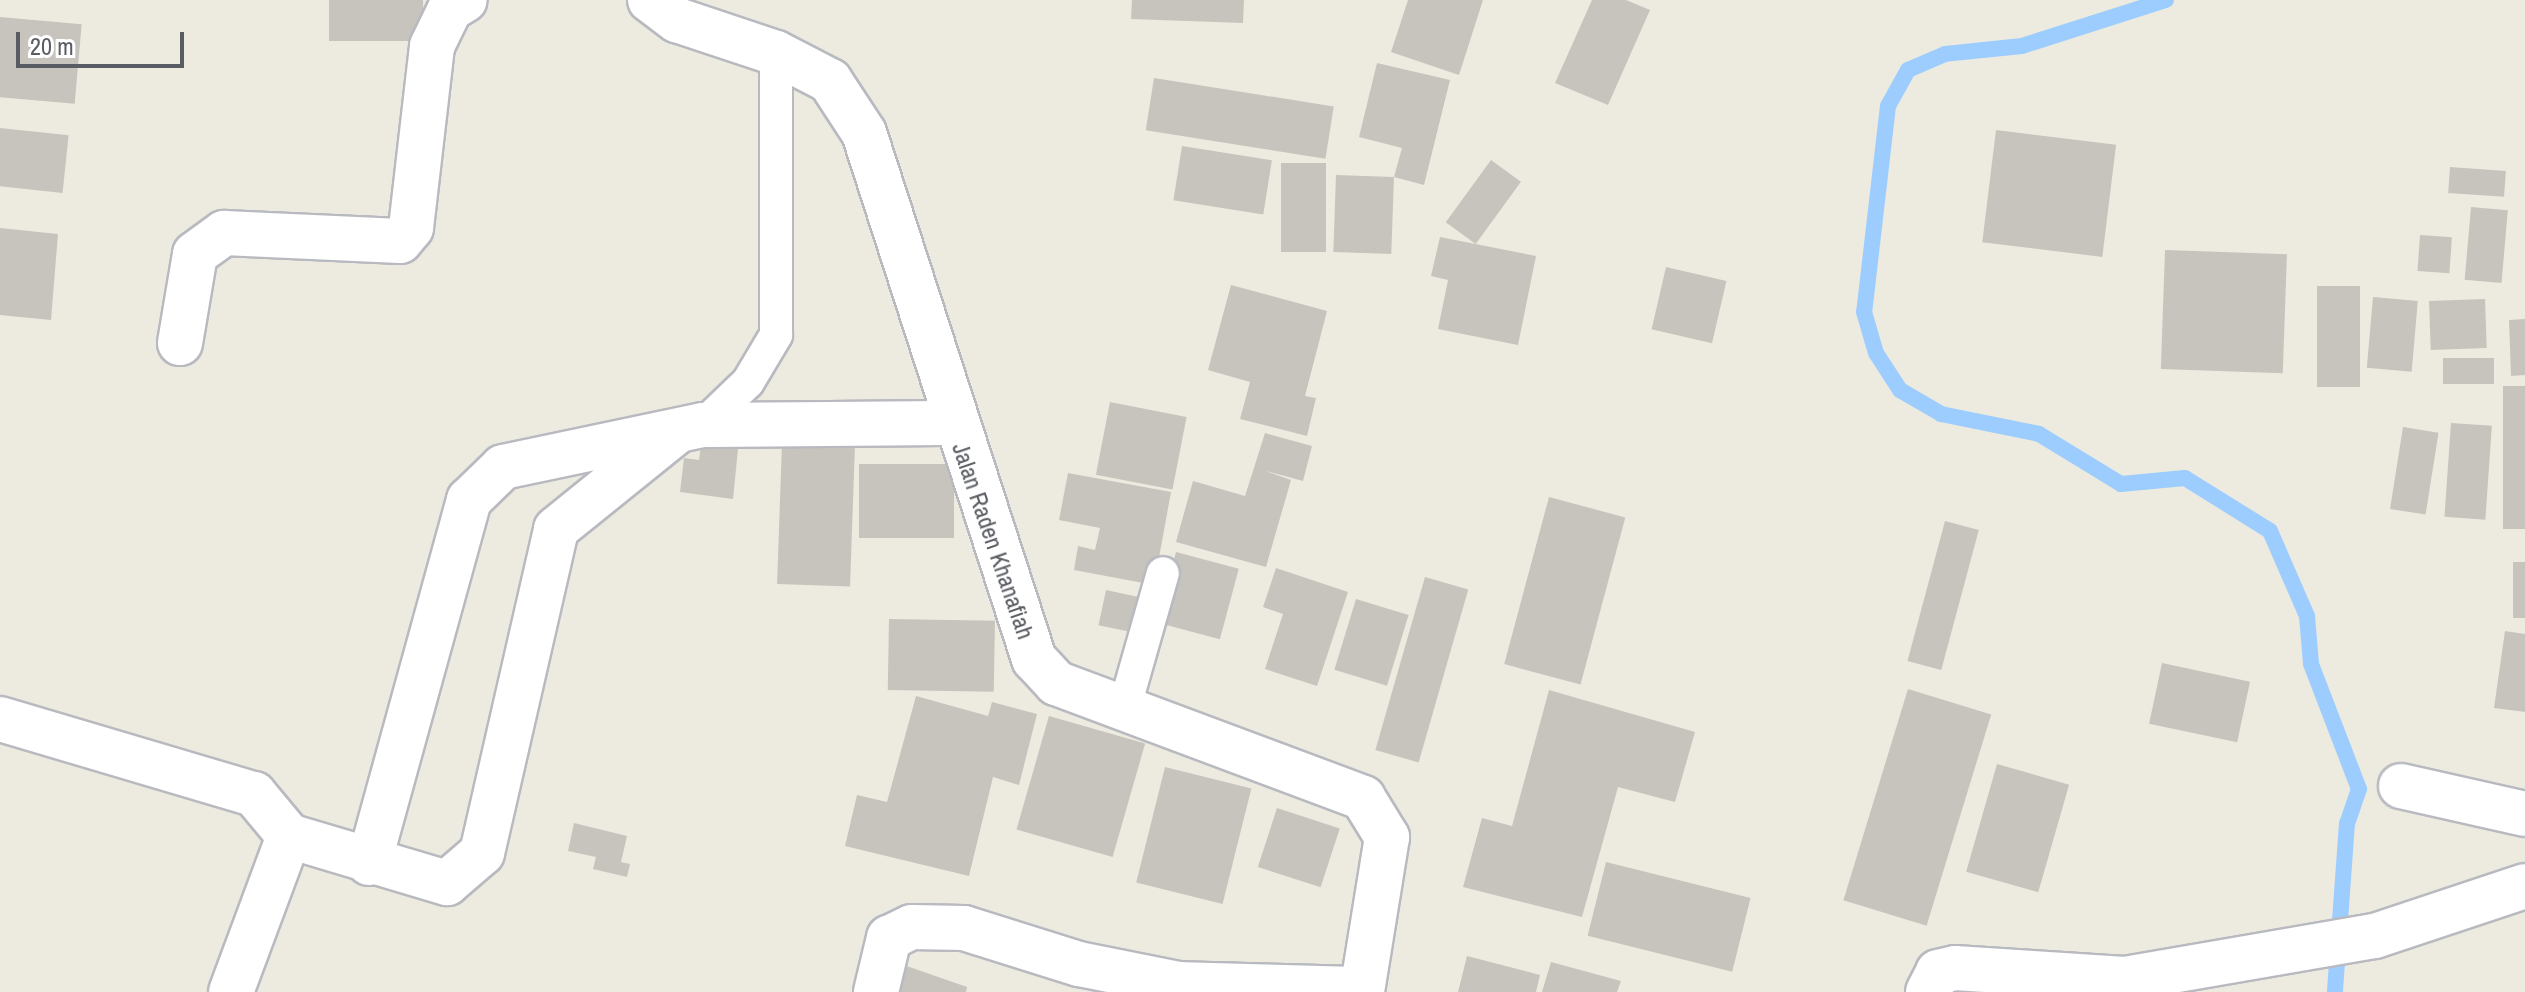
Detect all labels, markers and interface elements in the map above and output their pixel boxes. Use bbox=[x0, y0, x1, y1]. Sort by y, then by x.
scale bar bbox=[20, 16, 188, 66]
text: 20 m bbox=[30, 30, 74, 62]
street label: Jalan Raden Khanafiah bbox=[946, 439, 1040, 643]

